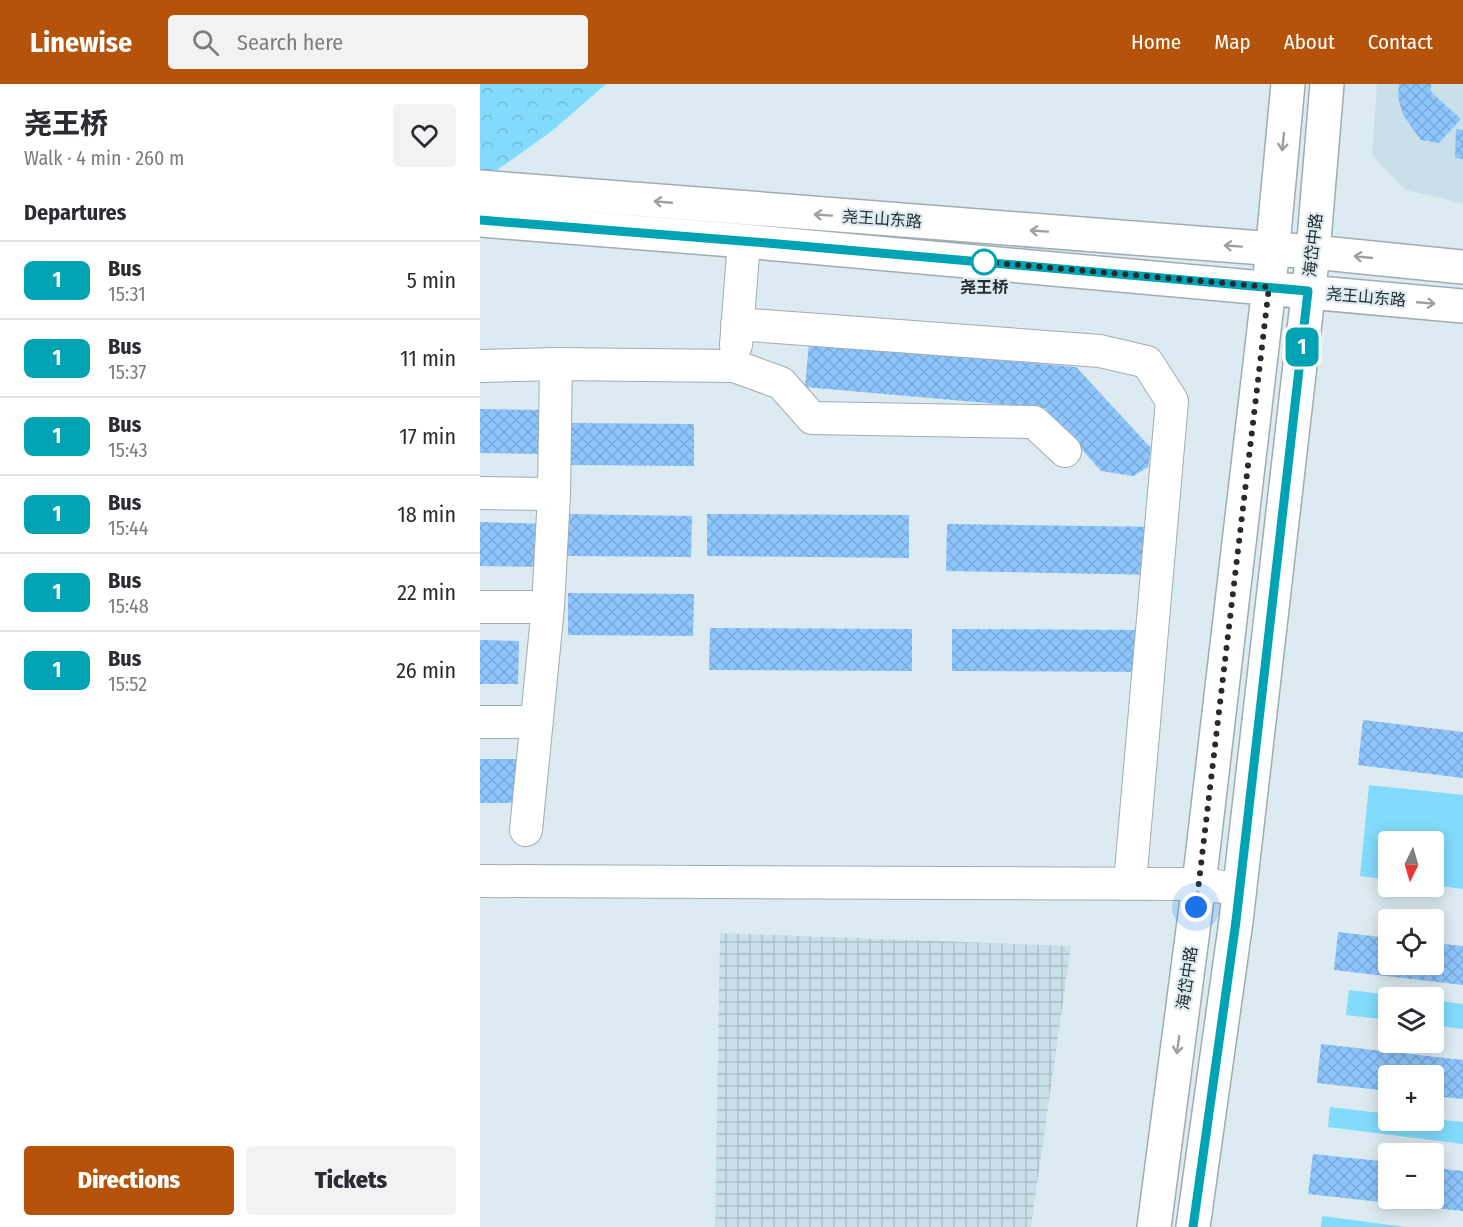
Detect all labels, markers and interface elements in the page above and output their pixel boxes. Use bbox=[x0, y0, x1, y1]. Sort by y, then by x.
search box bbox=[168, 15, 588, 69]
text: Linewise bbox=[30, 26, 132, 59]
icon: search bbox=[189, 26, 222, 59]
text: Search here bbox=[237, 29, 343, 56]
text: Home bbox=[1131, 29, 1181, 55]
text: Map bbox=[1214, 29, 1251, 55]
text: About bbox=[1284, 29, 1335, 55]
text: Contact bbox=[1368, 29, 1433, 55]
button: heart bbox=[393, 104, 456, 167]
text: 尧王桥 bbox=[24, 107, 108, 140]
one-way arrow bbox=[1277, 132, 1288, 152]
text: Walk · 4 min · 260 m bbox=[24, 146, 184, 170]
one-way arrow bbox=[654, 196, 674, 207]
text: Departures bbox=[24, 199, 126, 226]
street label: 尧王山东路 bbox=[841, 207, 923, 231]
one-way arrow bbox=[814, 209, 834, 220]
street label: 海岱中路 bbox=[1300, 212, 1326, 278]
one-way arrow bbox=[1029, 225, 1049, 236]
one-way arrow bbox=[1224, 240, 1244, 251]
marker: 尧王桥 bbox=[971, 249, 997, 275]
one-way arrow bbox=[1354, 251, 1373, 262]
text: Bus bbox=[108, 255, 141, 282]
text: 1 bbox=[53, 267, 61, 293]
text: 5 min bbox=[407, 267, 456, 294]
place label: 尧王桥 bbox=[960, 278, 1009, 297]
text: 15:31 bbox=[108, 282, 146, 306]
street label: 尧王山东路 bbox=[1325, 284, 1407, 310]
one-way arrow bbox=[1415, 298, 1435, 309]
line badge: 1 bbox=[1282, 328, 1322, 366]
text: Bus bbox=[108, 333, 141, 360]
text: 1 bbox=[1298, 334, 1306, 360]
text: 1 bbox=[53, 345, 61, 371]
text: 11 min bbox=[400, 345, 456, 372]
text: 15:37 bbox=[108, 360, 146, 384]
text: Bus bbox=[108, 411, 141, 438]
text: 1 bbox=[53, 423, 61, 449]
text: 17 min bbox=[399, 423, 456, 450]
text: 15:43 bbox=[108, 438, 148, 462]
text: Bus bbox=[108, 489, 141, 516]
text: 1 bbox=[53, 501, 61, 527]
text: 18 min bbox=[397, 501, 456, 528]
text: 15:44 bbox=[108, 516, 148, 540]
text: Bus bbox=[108, 567, 141, 594]
text: 1 bbox=[53, 579, 61, 605]
text: 22 min bbox=[397, 579, 456, 606]
text: 15:48 bbox=[108, 594, 149, 618]
text: Bus bbox=[108, 645, 141, 672]
text: 1 bbox=[53, 657, 61, 683]
text: 26 min bbox=[396, 657, 456, 684]
text: 15:52 bbox=[108, 672, 147, 696]
north arrow bbox=[1378, 831, 1444, 897]
map controls bbox=[1378, 831, 1444, 1209]
your location bbox=[1181, 892, 1211, 922]
button: locate bbox=[1378, 909, 1444, 975]
street label: 海岱中路 bbox=[1173, 945, 1201, 1011]
button: layers bbox=[1378, 987, 1444, 1053]
one-way arrow bbox=[1172, 1035, 1183, 1055]
button: + bbox=[1378, 1065, 1444, 1131]
button: − bbox=[1378, 1143, 1444, 1209]
button: Directions bbox=[24, 1146, 234, 1215]
button: Tickets bbox=[246, 1146, 456, 1215]

